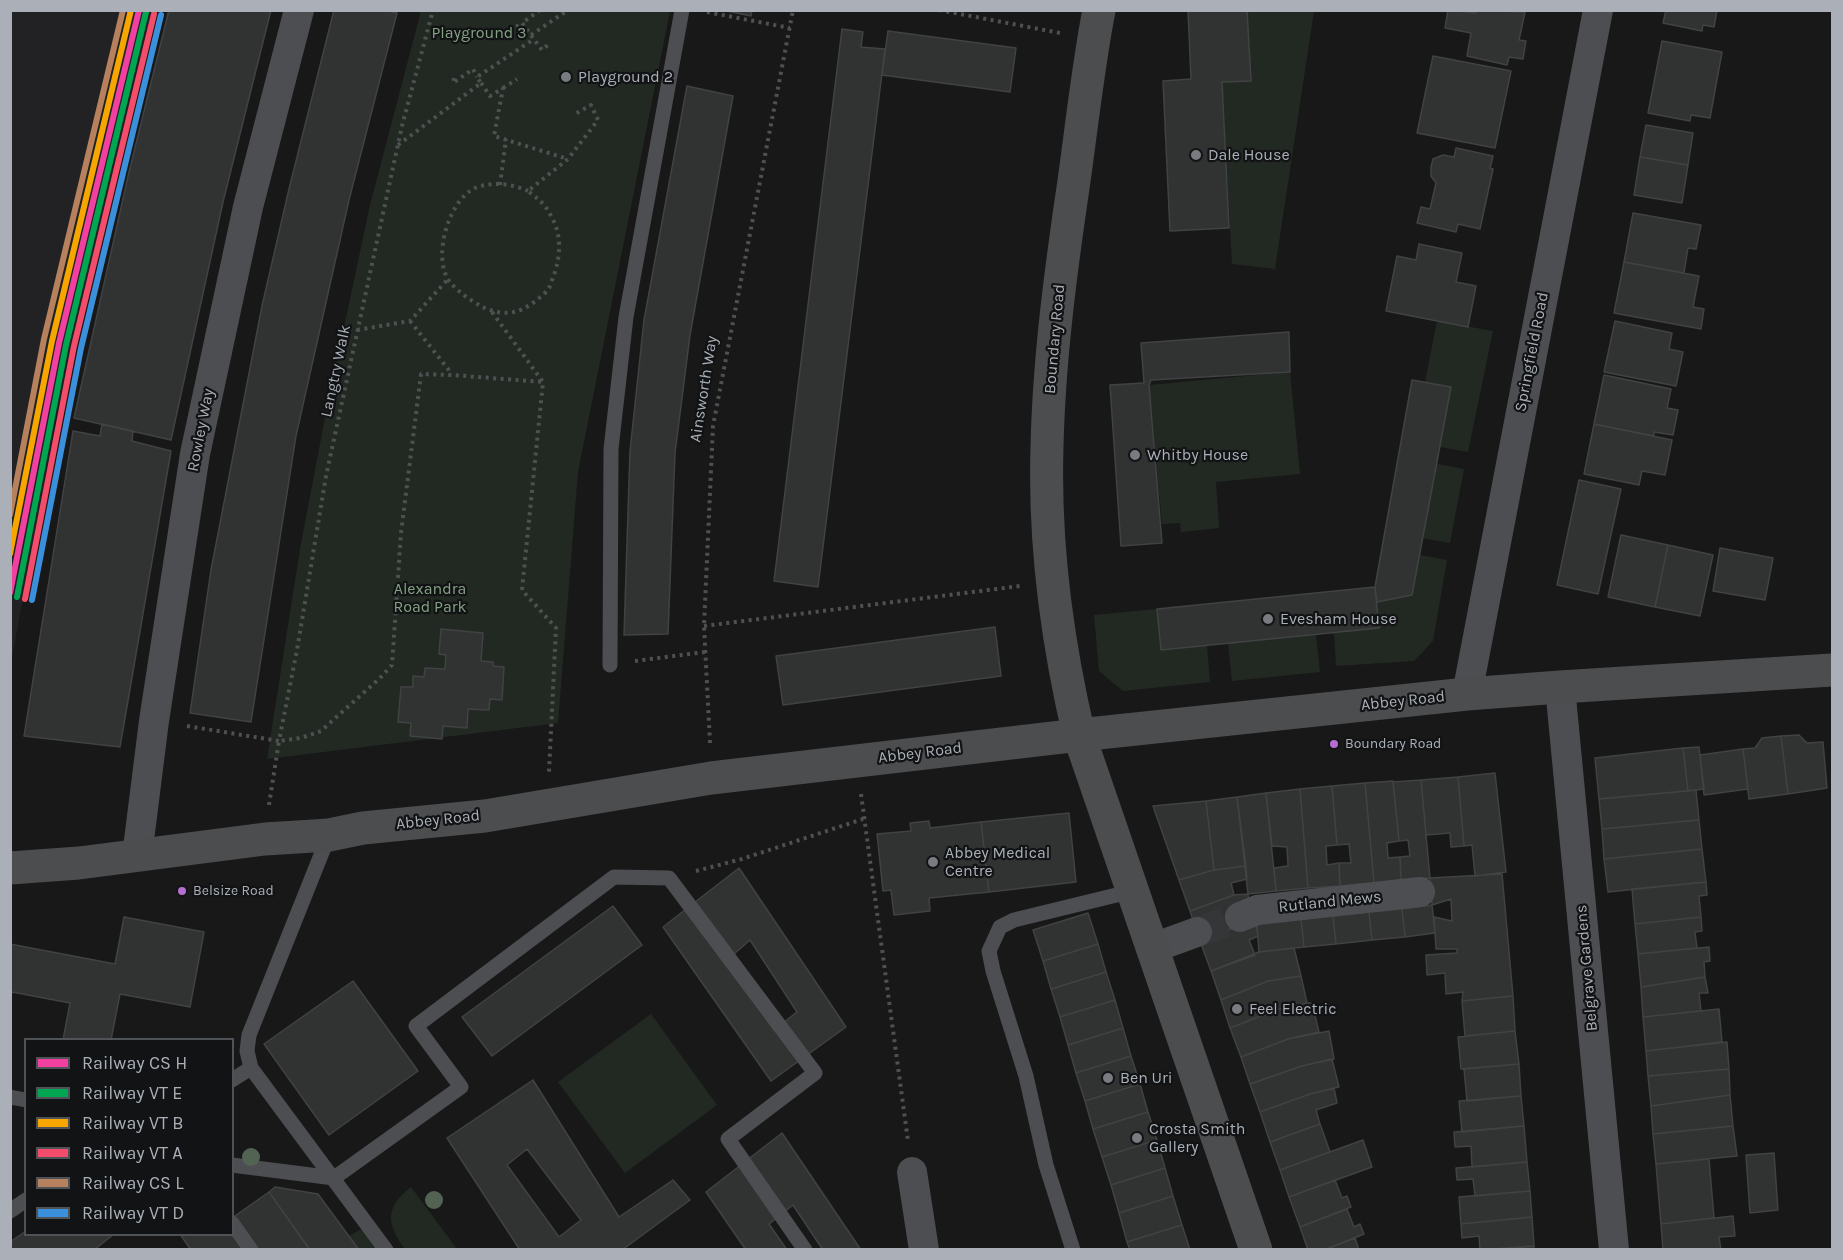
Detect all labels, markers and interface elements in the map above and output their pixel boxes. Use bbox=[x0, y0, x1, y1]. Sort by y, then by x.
park label: Playground 3 bbox=[431, 23, 527, 43]
place label: Playground 2 bbox=[578, 67, 673, 87]
marker: Playground 2 bbox=[559, 70, 573, 84]
place label: Dale House bbox=[1208, 145, 1290, 165]
marker: Dale House bbox=[1189, 148, 1203, 162]
street label: Boundary Road bbox=[1041, 283, 1069, 395]
street label: Springfield Road bbox=[1511, 291, 1553, 413]
street label: Langtry Walk bbox=[317, 323, 355, 419]
street label: Ainsworth Way bbox=[686, 334, 722, 444]
street label: Rowley Way bbox=[184, 387, 218, 473]
place label: Whitby House bbox=[1147, 445, 1248, 465]
marker: Whitby House bbox=[1128, 448, 1142, 462]
park label: Alexandra Road Park bbox=[393, 579, 467, 617]
place label: Evesham House bbox=[1280, 609, 1397, 629]
marker: Evesham House bbox=[1261, 612, 1275, 626]
street label: Abbey Road bbox=[1360, 687, 1446, 715]
place label: Boundary Road bbox=[1345, 736, 1441, 752]
street label: Abbey Road bbox=[877, 738, 963, 768]
marker: Boundary Road bbox=[1328, 738, 1340, 750]
street label: Abbey Road bbox=[395, 806, 481, 834]
place label: Abbey Medical Centre bbox=[945, 843, 1050, 881]
marker: Abbey Medical Centre bbox=[926, 855, 940, 869]
place label: Belsize Road bbox=[193, 883, 274, 899]
marker: Belsize Road bbox=[176, 885, 188, 897]
street label: Rutland Mews bbox=[1278, 887, 1382, 917]
street label: Belgrave Gardens bbox=[1572, 904, 1602, 1032]
place label: Feel Electric bbox=[1249, 999, 1336, 1019]
marker: Feel Electric bbox=[1230, 1002, 1244, 1016]
legend bbox=[24, 1038, 234, 1236]
text: Railway CS H bbox=[82, 1052, 187, 1074]
place label: Ben Uri bbox=[1120, 1068, 1173, 1088]
marker: Ben Uri bbox=[1101, 1071, 1115, 1085]
text: Railway VT E bbox=[82, 1082, 182, 1104]
text: Railway VT B bbox=[82, 1112, 184, 1134]
place label: Crosta Smith Gallery bbox=[1149, 1119, 1245, 1157]
marker: Crosta Smith Gallery bbox=[1130, 1131, 1144, 1145]
text: Railway VT A bbox=[82, 1142, 183, 1164]
text: Railway CS L bbox=[82, 1172, 184, 1194]
text: Railway VT D bbox=[82, 1202, 184, 1224]

